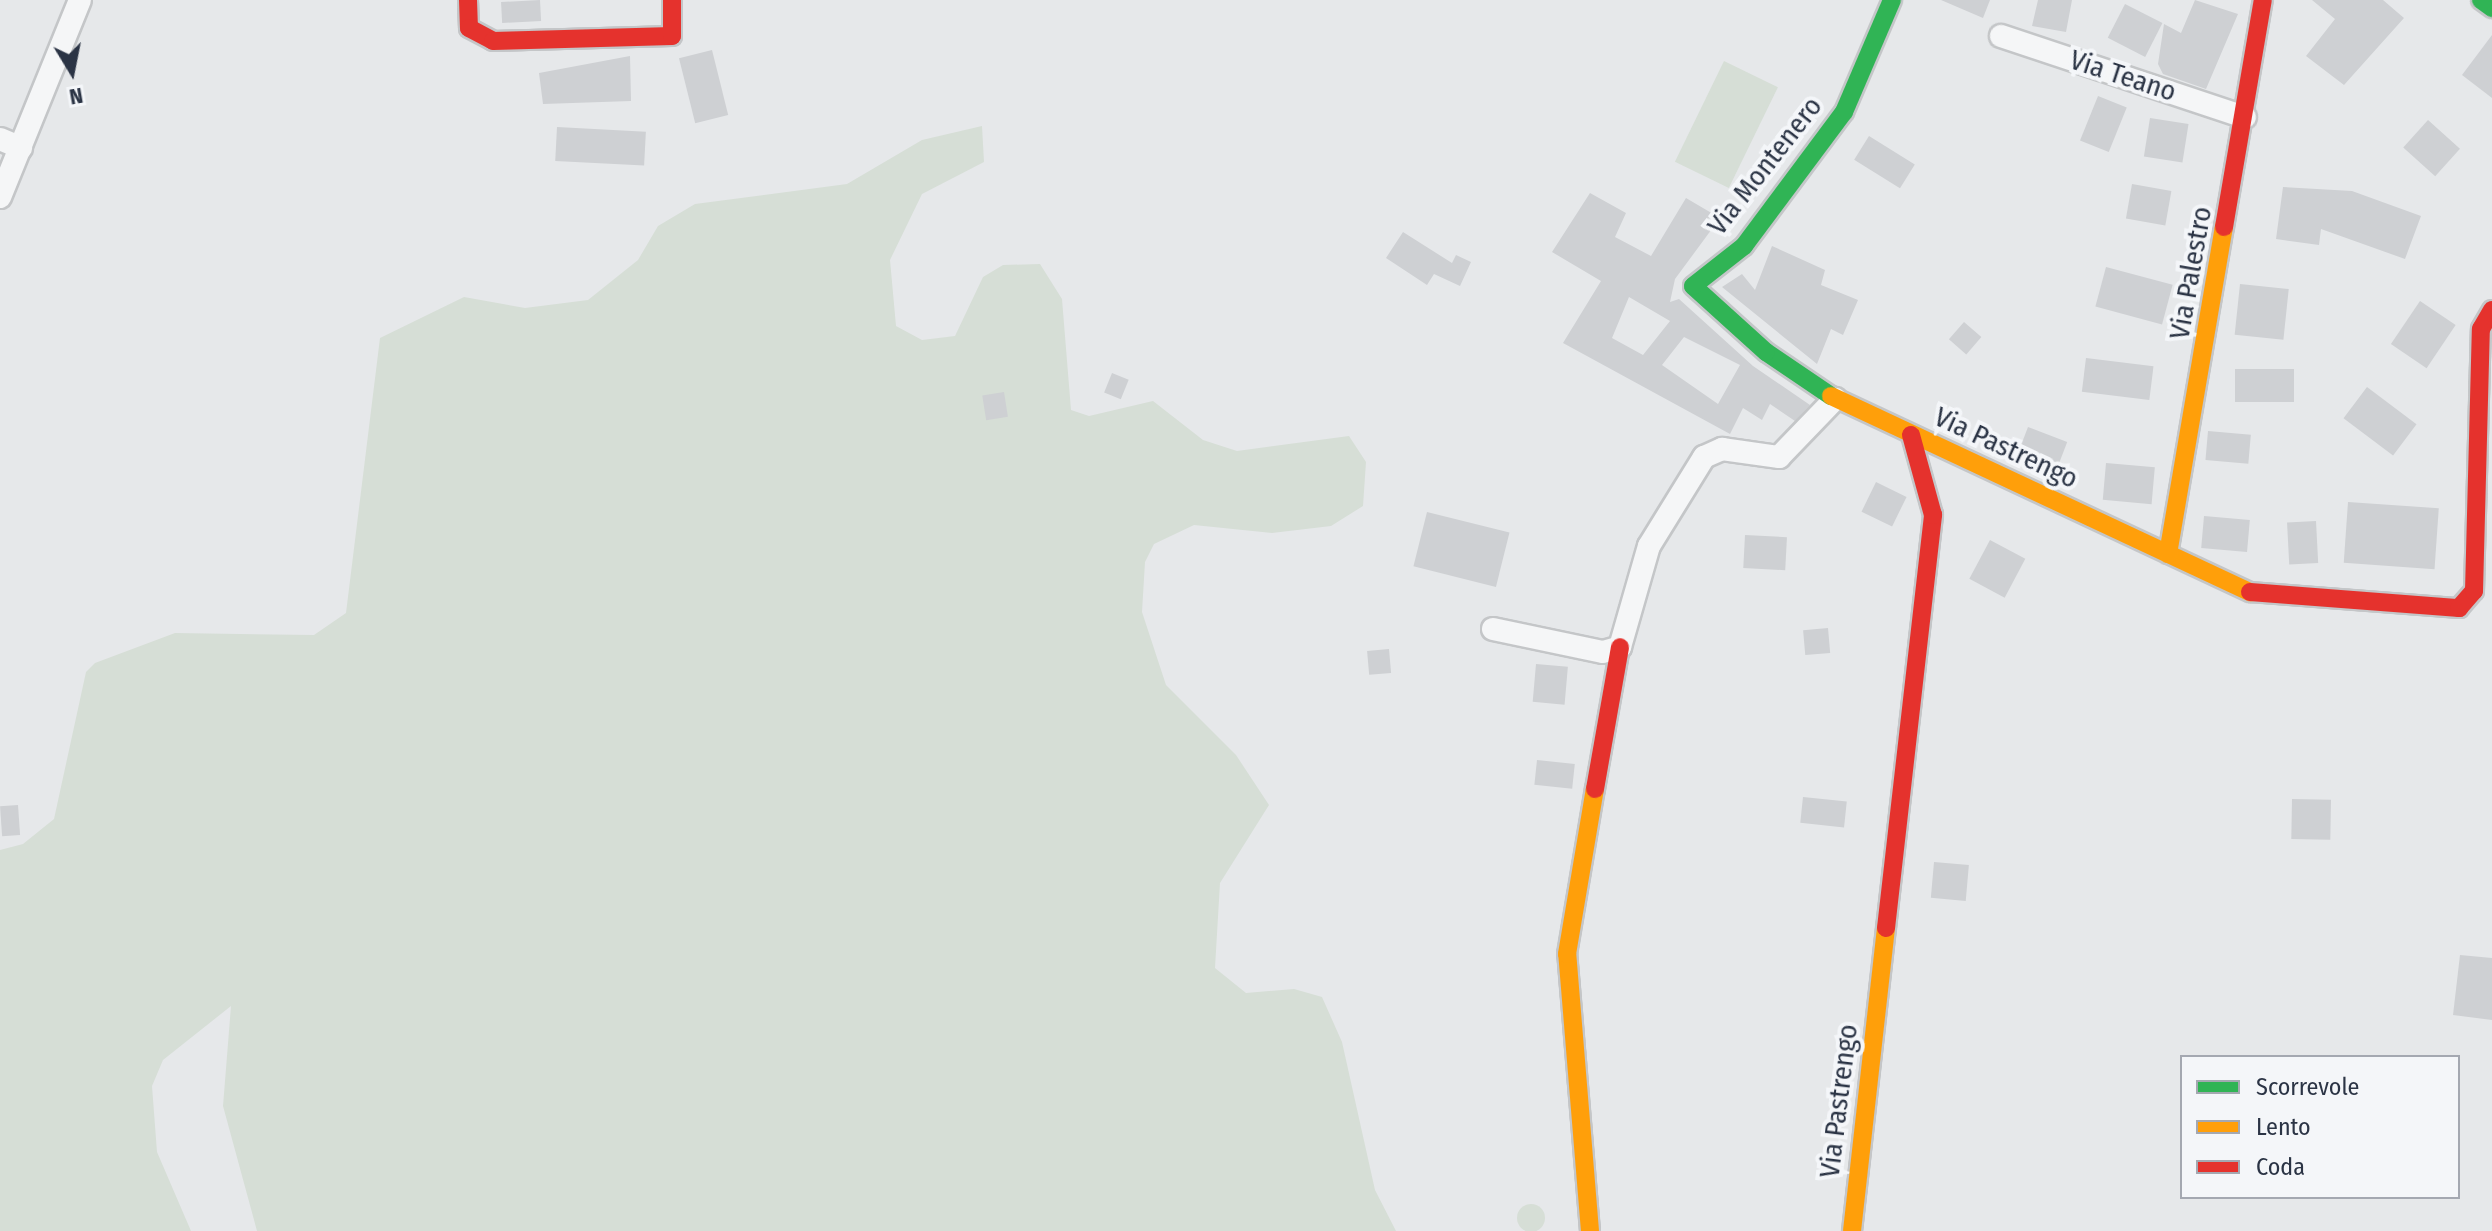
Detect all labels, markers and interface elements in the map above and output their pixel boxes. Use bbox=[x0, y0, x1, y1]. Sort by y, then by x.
north arrow bbox=[32, 32, 112, 112]
street label: Via Teano bbox=[2066, 43, 2180, 109]
text: N bbox=[67, 82, 85, 111]
street label: Via Montenero bbox=[1701, 90, 1829, 242]
street label: Via Palestro bbox=[2163, 204, 2219, 342]
street label: Via Pastrengo bbox=[1929, 400, 2083, 496]
street label: Via Pastrengo bbox=[1813, 1022, 1865, 1180]
legend bbox=[2180, 1055, 2460, 1199]
text: Scorrevole bbox=[2256, 1073, 2359, 1101]
text: Lento bbox=[2256, 1113, 2311, 1141]
text: Coda bbox=[2256, 1153, 2305, 1181]

